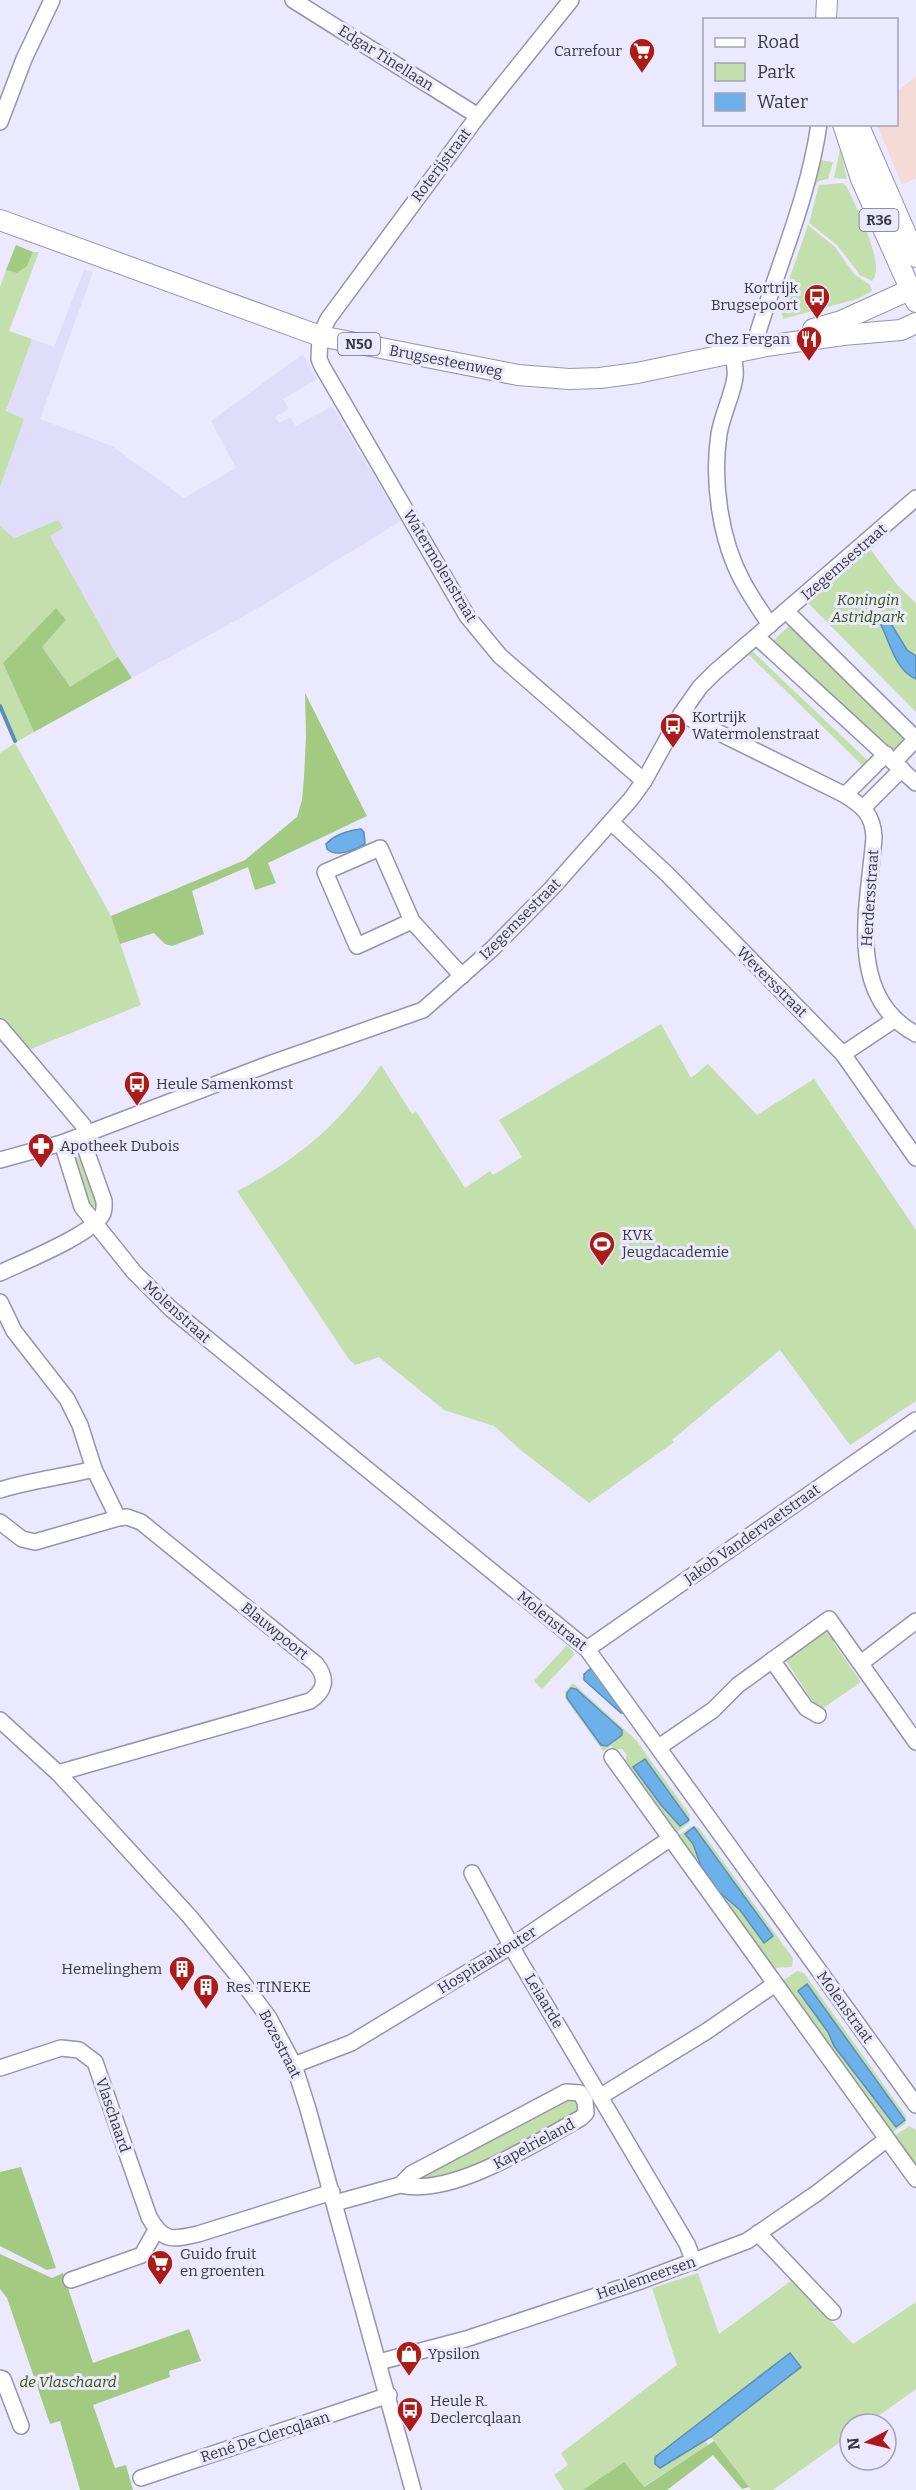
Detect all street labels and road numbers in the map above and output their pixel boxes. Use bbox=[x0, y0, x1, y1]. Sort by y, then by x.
street label: Edgar Tinellaan bbox=[335, 21, 437, 95]
street label: Roterijstraat bbox=[408, 124, 475, 205]
road number: R36 bbox=[860, 209, 898, 231]
road number: N50 bbox=[338, 333, 380, 355]
street label: Brugsesteenweg bbox=[388, 341, 504, 381]
street label: Watermolenstraat bbox=[399, 507, 481, 626]
street label: Izegemsestraat bbox=[798, 520, 891, 604]
street label: Herdersstraat bbox=[858, 848, 882, 947]
street label: Izegemsestraat bbox=[476, 874, 565, 963]
street label: Weversstraat bbox=[733, 943, 811, 1021]
street label: Molenstraat bbox=[140, 1277, 215, 1347]
street label: Jakob Vandervaetstraat bbox=[680, 1480, 824, 1588]
street label: Molenstraat bbox=[514, 1587, 591, 1655]
street label: Blauwpoort bbox=[238, 1598, 313, 1664]
street label: Hospitaalkouter bbox=[434, 1922, 540, 1998]
street label: Molenstraat bbox=[813, 1968, 877, 2047]
street label: Leiaarde bbox=[521, 1970, 567, 2032]
street label: Bozestraat bbox=[255, 2007, 305, 2082]
street label: Vlaschaard bbox=[92, 2075, 134, 2155]
street label: Kapelrieland bbox=[490, 2115, 578, 2173]
street label: Heulemeersen bbox=[594, 2252, 698, 2303]
street label: René De Clercqlaan bbox=[198, 2408, 332, 2466]

